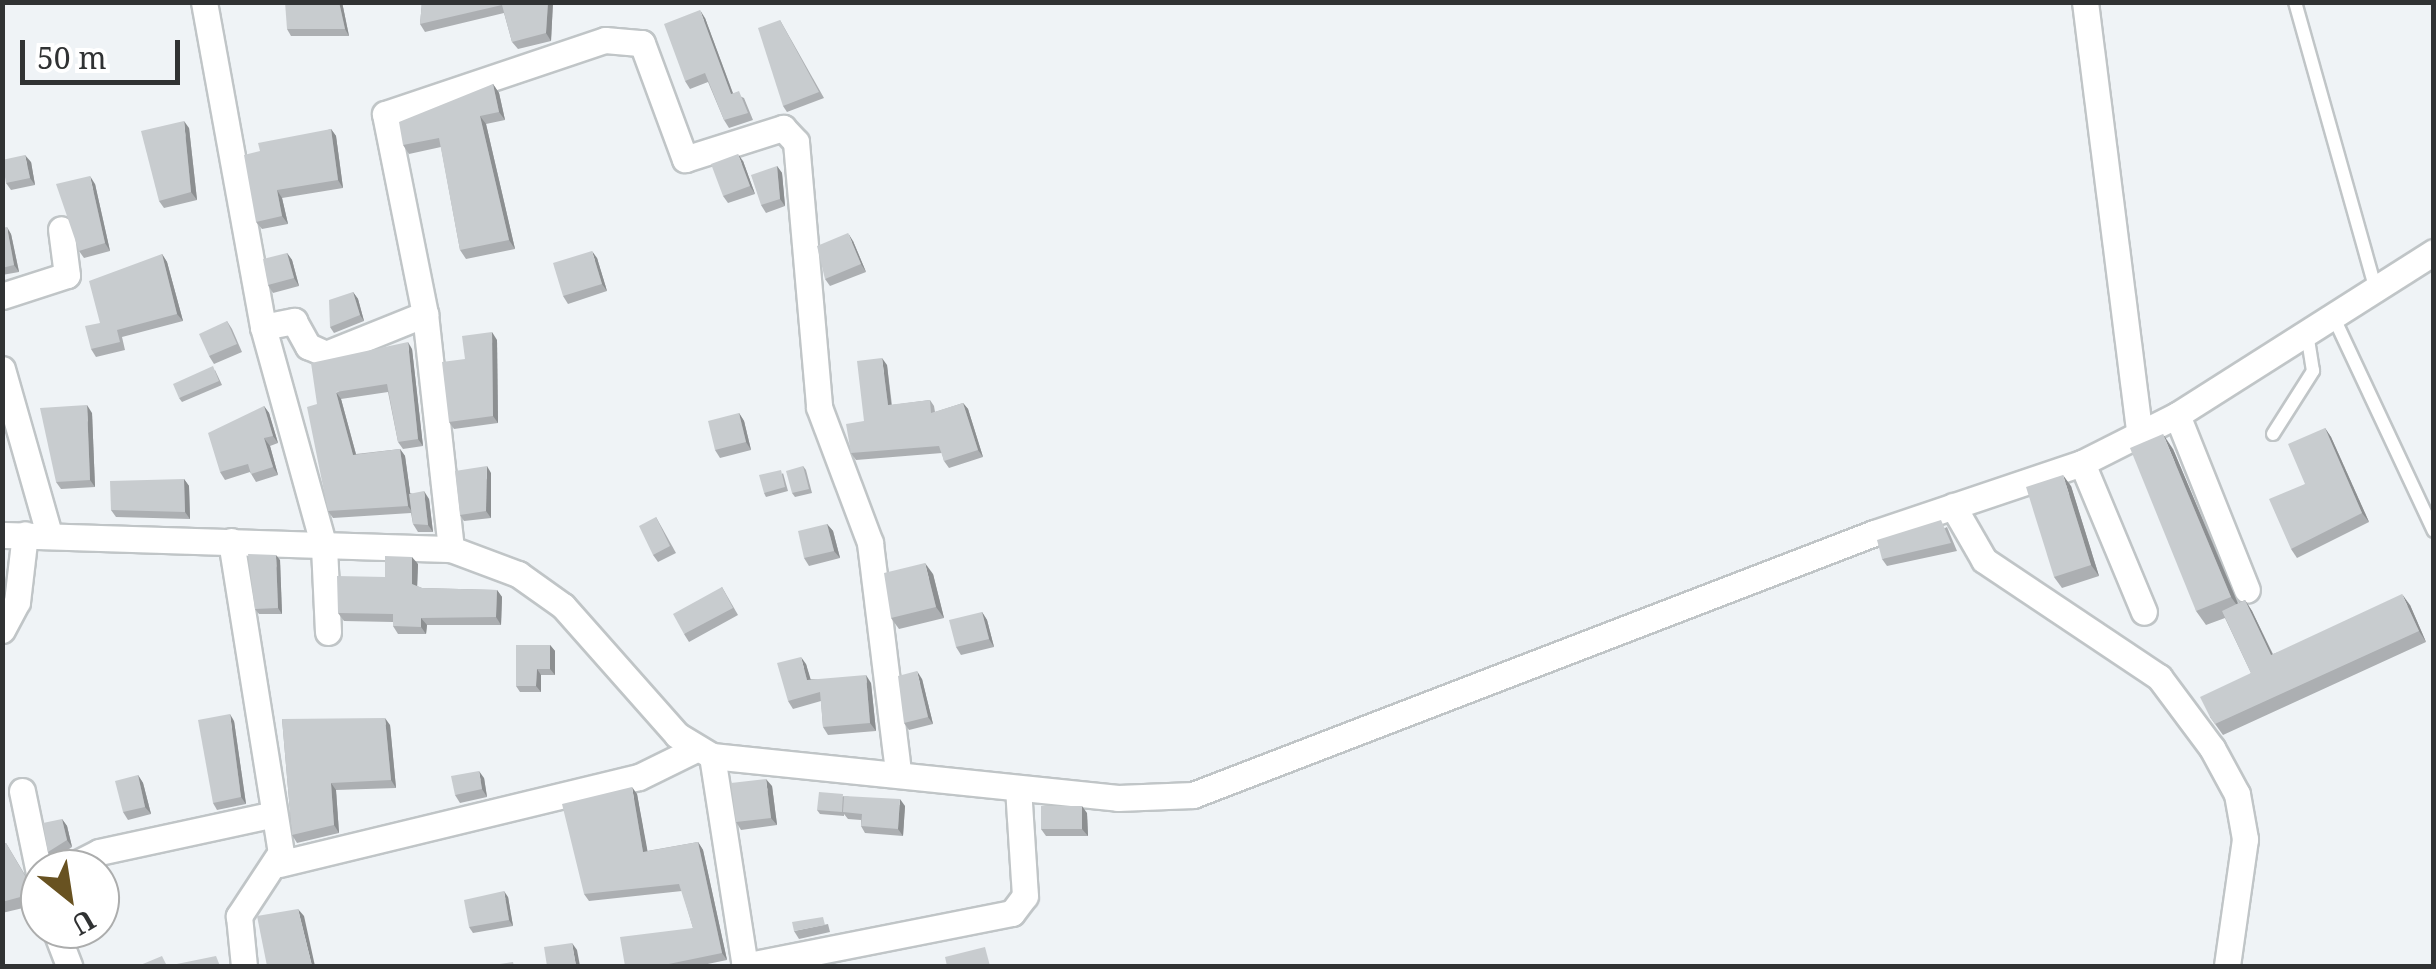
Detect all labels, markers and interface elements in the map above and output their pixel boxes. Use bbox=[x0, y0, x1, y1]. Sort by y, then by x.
scale bar bbox=[25, 20, 185, 82]
text: 50 m bbox=[37, 37, 107, 78]
north arrow bbox=[20, 849, 120, 949]
text: U bbox=[65, 902, 103, 945]

